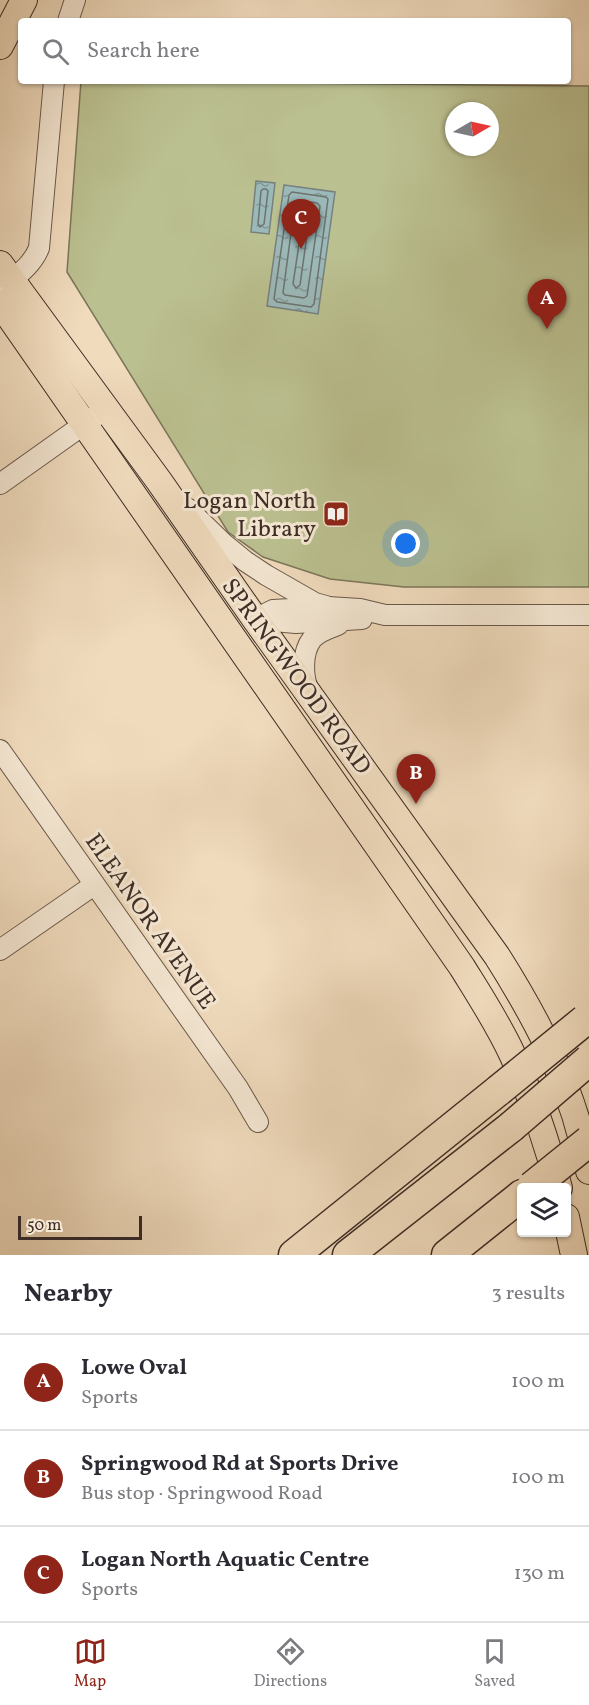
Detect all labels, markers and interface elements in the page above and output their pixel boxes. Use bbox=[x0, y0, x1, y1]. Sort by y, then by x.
search box bbox=[18, 18, 571, 84]
icon: search bbox=[39, 35, 72, 68]
text: Search here bbox=[87, 36, 200, 67]
north arrow bbox=[445, 102, 499, 156]
pin: C bbox=[282, 200, 320, 249]
pin: A bbox=[528, 280, 566, 329]
place label: Logan North Library bbox=[183, 485, 316, 547]
library icon: Logan North Library bbox=[321, 499, 351, 529]
your location bbox=[391, 529, 420, 558]
street label: SPRINGWOOD ROAD bbox=[212, 572, 378, 782]
pin: B bbox=[396, 754, 436, 804]
street label: ELEANOR AVENUE bbox=[76, 827, 223, 1017]
map controls bbox=[517, 1183, 571, 1237]
button: layers bbox=[517, 1183, 571, 1237]
scale bar bbox=[18, 1213, 142, 1240]
text: 50 m bbox=[27, 1215, 61, 1237]
text: Nearby bbox=[24, 1276, 113, 1312]
text: 3 results bbox=[491, 1280, 565, 1308]
text: Lowe Oval bbox=[81, 1353, 187, 1384]
text: A bbox=[36, 1368, 51, 1396]
text: 100 m bbox=[511, 1368, 565, 1396]
text: Sports bbox=[81, 1384, 138, 1412]
text: Springwood Rd at Sports Drive bbox=[81, 1449, 398, 1480]
text: B bbox=[37, 1464, 50, 1492]
text: 100 m bbox=[511, 1464, 565, 1492]
text: Bus stop · Springwood Road bbox=[81, 1480, 323, 1508]
text: Logan North Aquatic Centre bbox=[81, 1545, 369, 1576]
text: C bbox=[37, 1560, 50, 1588]
text: 130 m bbox=[514, 1560, 565, 1588]
text: Sports bbox=[81, 1576, 138, 1604]
tab: Map bbox=[74, 1635, 107, 1693]
tab: Directions bbox=[254, 1635, 327, 1693]
tab: Saved bbox=[474, 1635, 515, 1693]

